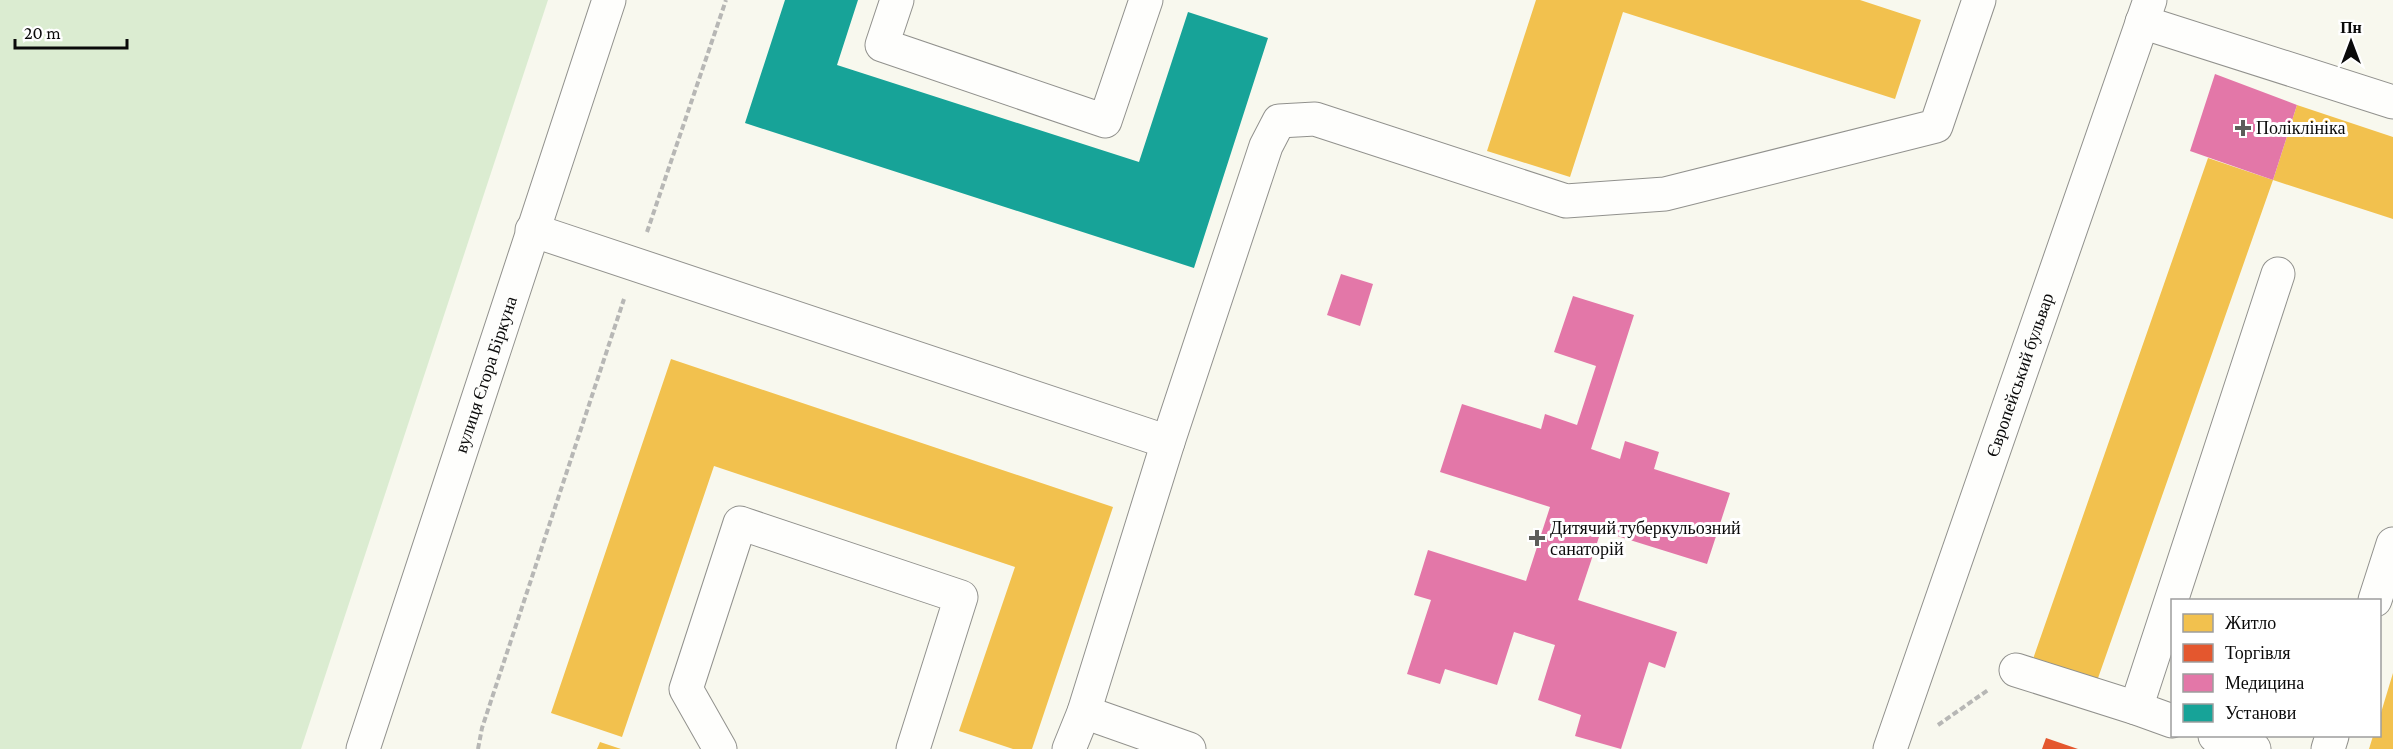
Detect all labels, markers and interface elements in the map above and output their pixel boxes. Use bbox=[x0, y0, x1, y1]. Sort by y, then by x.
scale bar bbox=[15, 12, 128, 50]
north arrow bbox=[2321, 12, 2381, 72]
text: Пн bbox=[2340, 19, 2362, 36]
text: 20 m bbox=[24, 23, 61, 43]
place label: Поліклініка bbox=[2256, 118, 2346, 138]
marker: Поліклініка bbox=[2234, 119, 2252, 137]
street label: Європейський бульвар bbox=[1982, 290, 2058, 460]
street label: вулиця Єгора Біркуна bbox=[451, 294, 521, 456]
place label: Дитячий туберкульозний санаторій bbox=[1550, 518, 1741, 559]
marker: Дитячий туберкульозний санаторій bbox=[1528, 529, 1546, 547]
legend bbox=[2171, 599, 2381, 737]
text: Житло bbox=[2225, 613, 2276, 633]
text: Торгівля bbox=[2225, 643, 2291, 663]
text: Медицина bbox=[2225, 673, 2304, 693]
text: Установи bbox=[2225, 703, 2297, 723]

